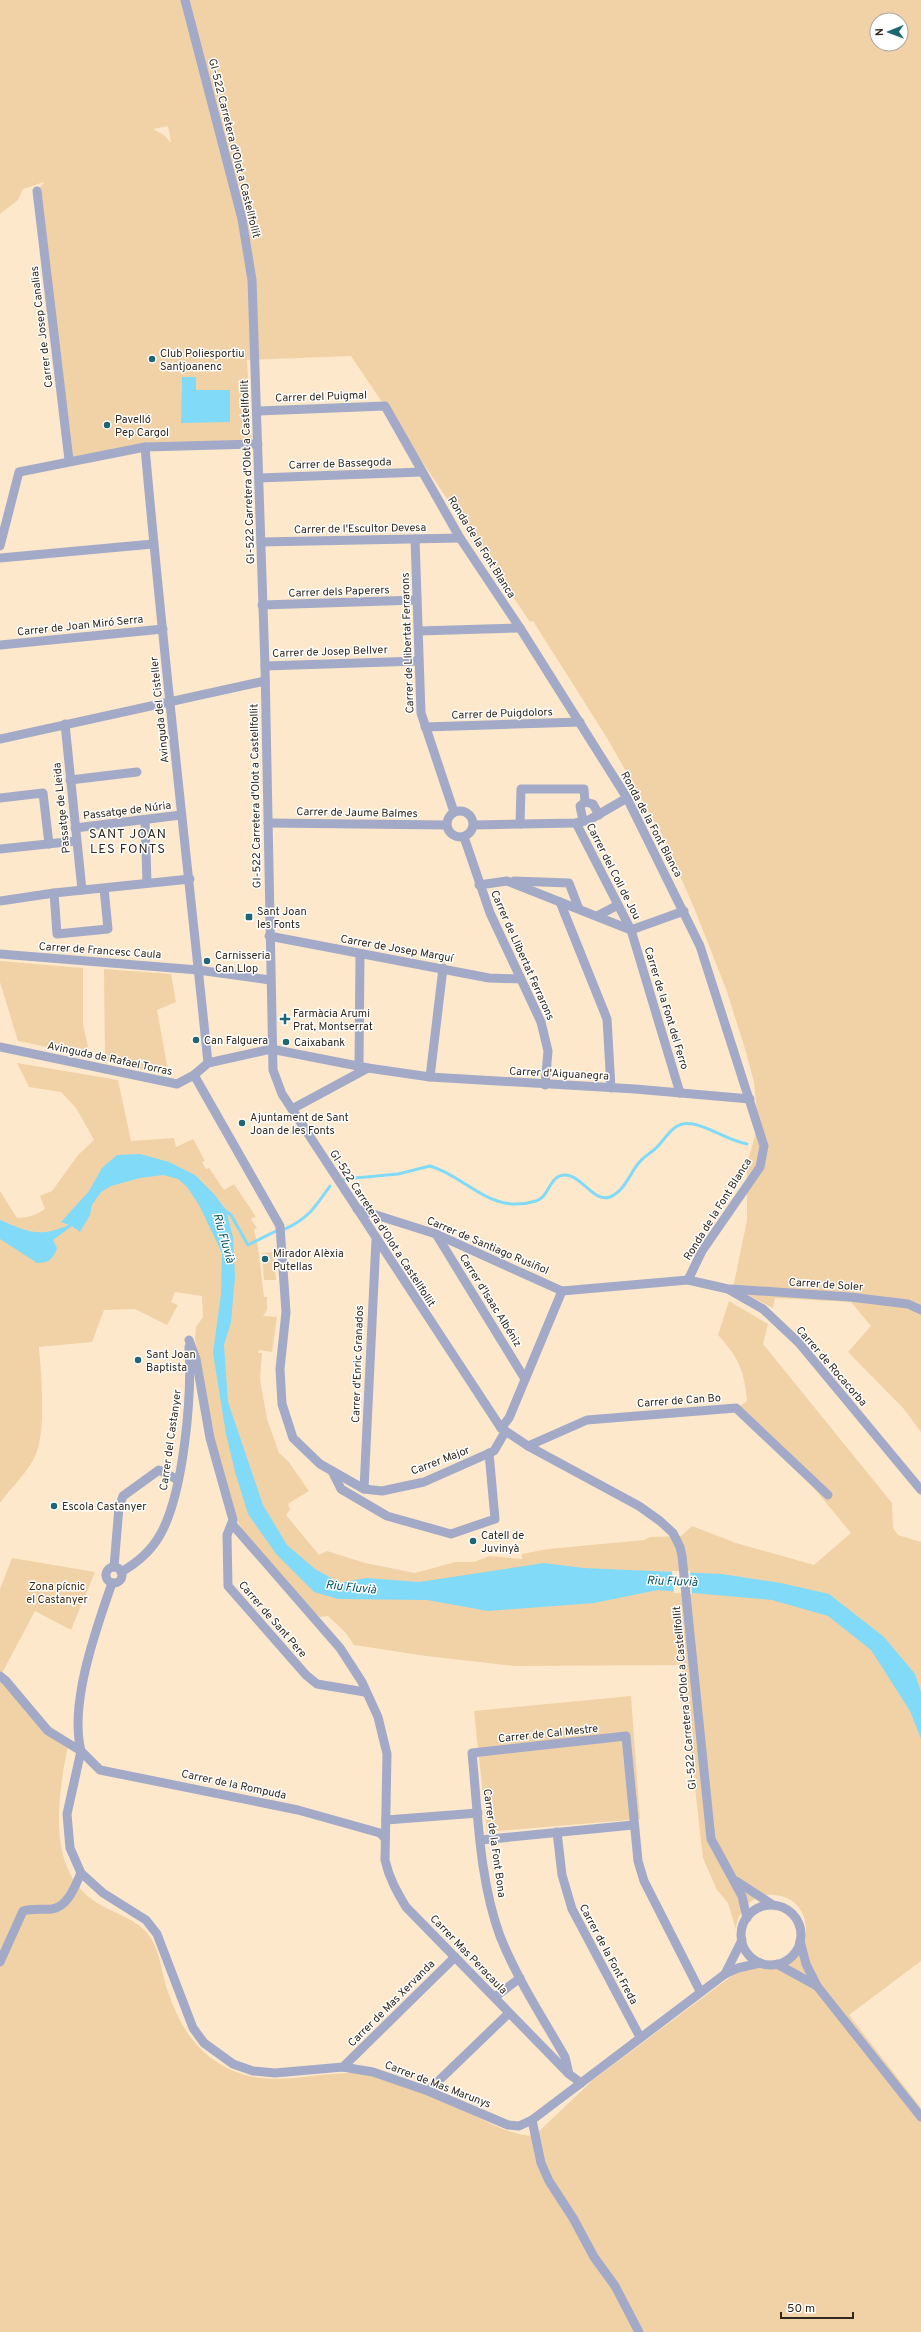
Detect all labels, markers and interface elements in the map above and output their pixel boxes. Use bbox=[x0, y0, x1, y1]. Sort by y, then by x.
north arrow bbox=[869, 12, 909, 52]
text: N bbox=[873, 28, 887, 36]
street label: GI-522 Carretera d'Olot a Castellfollit bbox=[205, 57, 263, 239]
street label: Carrer de Josep Canalias bbox=[28, 265, 56, 389]
place label: Club Poliesportiu Santjoanenc bbox=[160, 347, 245, 374]
marker: Club Poliesportiu Santjoanenc bbox=[147, 354, 157, 364]
street label: GI-522 Carretera d'Olot a Castellfollit bbox=[238, 380, 258, 564]
street label: Carrer del Puigmal bbox=[275, 388, 367, 406]
place label: Pavelló Pep Cargol bbox=[115, 413, 169, 440]
marker: Pavelló Pep Cargol bbox=[102, 420, 112, 430]
street label: Carrer de Bassegoda bbox=[288, 455, 392, 473]
street label: Ronda de la Font Blanca bbox=[444, 494, 518, 601]
street label: Carrer de l'Escultor Devesa bbox=[294, 521, 426, 537]
street label: Carrer de Llibertat Ferrarons bbox=[399, 572, 417, 714]
street label: Carrer dels Paperers bbox=[288, 583, 390, 601]
street label: Carrer de Joan Miró Serra bbox=[16, 612, 144, 640]
street label: Carrer de Josep Bellver bbox=[272, 643, 389, 661]
street label: Avinguda del Cisteller bbox=[147, 655, 173, 764]
street label: GI-522 Carretera d'Olot a Castellfollit bbox=[247, 704, 265, 888]
street label: Carrer de Puigdolors bbox=[451, 705, 553, 723]
street label: Passatge de Lleida bbox=[50, 762, 74, 854]
street label: Ronda de la Font Blanca bbox=[617, 769, 685, 880]
street label: Passatge de Núria bbox=[82, 799, 172, 823]
street label: Carrer de Jaume Balmes bbox=[296, 805, 418, 821]
street label: Carrer del Coll de Jou bbox=[583, 821, 644, 922]
district label: SANT JOAN LES FONTS bbox=[89, 827, 167, 858]
street label: Carrer de Llibertat Ferrarons bbox=[487, 888, 557, 1023]
place label: Sant Joan les Fonts bbox=[257, 905, 307, 932]
marker: Sant Joan les Fonts bbox=[244, 912, 254, 922]
street label: Carrer de Josep Marguí bbox=[339, 932, 456, 966]
street label: Carrer de Francesc Caula bbox=[38, 940, 162, 962]
street label: Carrer de la Font del Ferro bbox=[641, 945, 691, 1071]
place label: Carnisseria Can Llop bbox=[215, 949, 271, 976]
marker: Carnisseria Can Llop bbox=[202, 956, 212, 966]
place label: Farmàcia Arumi Prat, Montserrat bbox=[293, 1007, 373, 1034]
marker: Farmàcia Arumi Prat, Montserrat bbox=[280, 1014, 290, 1024]
place label: Can Falguera bbox=[204, 1034, 268, 1048]
marker: Can Falguera bbox=[191, 1035, 201, 1045]
place label: Caixabank bbox=[294, 1036, 345, 1050]
marker: Caixabank bbox=[281, 1037, 291, 1047]
street label: Avinguda de Rafael Torras bbox=[46, 1039, 174, 1079]
street label: Carrer d'Aiguanegra bbox=[509, 1064, 609, 1084]
place label: Ajuntament de Sant Joan de les Fonts bbox=[250, 1111, 349, 1138]
marker: Ajuntament de Sant Joan de les Fonts bbox=[237, 1118, 247, 1128]
street label: GI-522 Carretera d'Olot a Castellfollit bbox=[326, 1147, 438, 1310]
street label: Ronda de la Font Blanca bbox=[681, 1156, 755, 1263]
water label: Riu Fluvià bbox=[208, 1212, 238, 1266]
street label: Carrer de Santiago Rusiñol bbox=[424, 1214, 551, 1278]
place label: Mirador Alèxia Putellas bbox=[273, 1247, 344, 1274]
street label: Carrer d'Isaac Albéniz bbox=[456, 1251, 525, 1350]
marker: Mirador Alèxia Putellas bbox=[260, 1254, 270, 1264]
street label: Carrer de Soler bbox=[788, 1275, 864, 1295]
street label: Carrer d'Enric Granados bbox=[349, 1305, 367, 1423]
street label: Carrer de Rocacorba bbox=[793, 1324, 870, 1410]
place label: Sant Joan Baptista bbox=[146, 1348, 196, 1375]
marker: Sant Joan Baptista bbox=[133, 1355, 143, 1365]
street label: Carrer del Castanyer bbox=[157, 1388, 185, 1492]
street label: Carrer de Can Bo bbox=[637, 1391, 722, 1411]
street label: Carrer Major bbox=[409, 1443, 472, 1479]
place label: Escola Castanyer bbox=[62, 1500, 147, 1514]
marker: Escola Castanyer bbox=[49, 1501, 59, 1511]
place label: Catell de Juvinyà bbox=[481, 1529, 524, 1556]
marker: Catell de Juvinyà bbox=[468, 1536, 478, 1546]
water label: Riu Fluvià bbox=[646, 1573, 699, 1591]
water label: Riu Fluvià bbox=[325, 1577, 378, 1599]
street label: Carrer de Sant Pere bbox=[235, 1578, 309, 1661]
park label: Zona pícnic el Castanyer bbox=[26, 1580, 88, 1607]
street label: GI-522 Carretera d'Olot a Castellfollit bbox=[670, 1605, 700, 1790]
street label: Carrer de Cal Mestre bbox=[497, 1722, 599, 1746]
street label: Carrer de la Rompuda bbox=[180, 1767, 288, 1803]
street label: Carrer de la Font Bona bbox=[479, 1788, 509, 1899]
street label: Carrer de la Font Freda bbox=[576, 1902, 641, 2007]
street label: Carrer Mas Peracaula bbox=[427, 1912, 510, 1998]
street label: Carrer de Mas Xervanda bbox=[345, 1957, 438, 2050]
street label: Carrer de Mas Marunys bbox=[383, 2058, 493, 2112]
scale bar bbox=[781, 2294, 853, 2320]
text: 50 m bbox=[787, 2301, 815, 2317]

